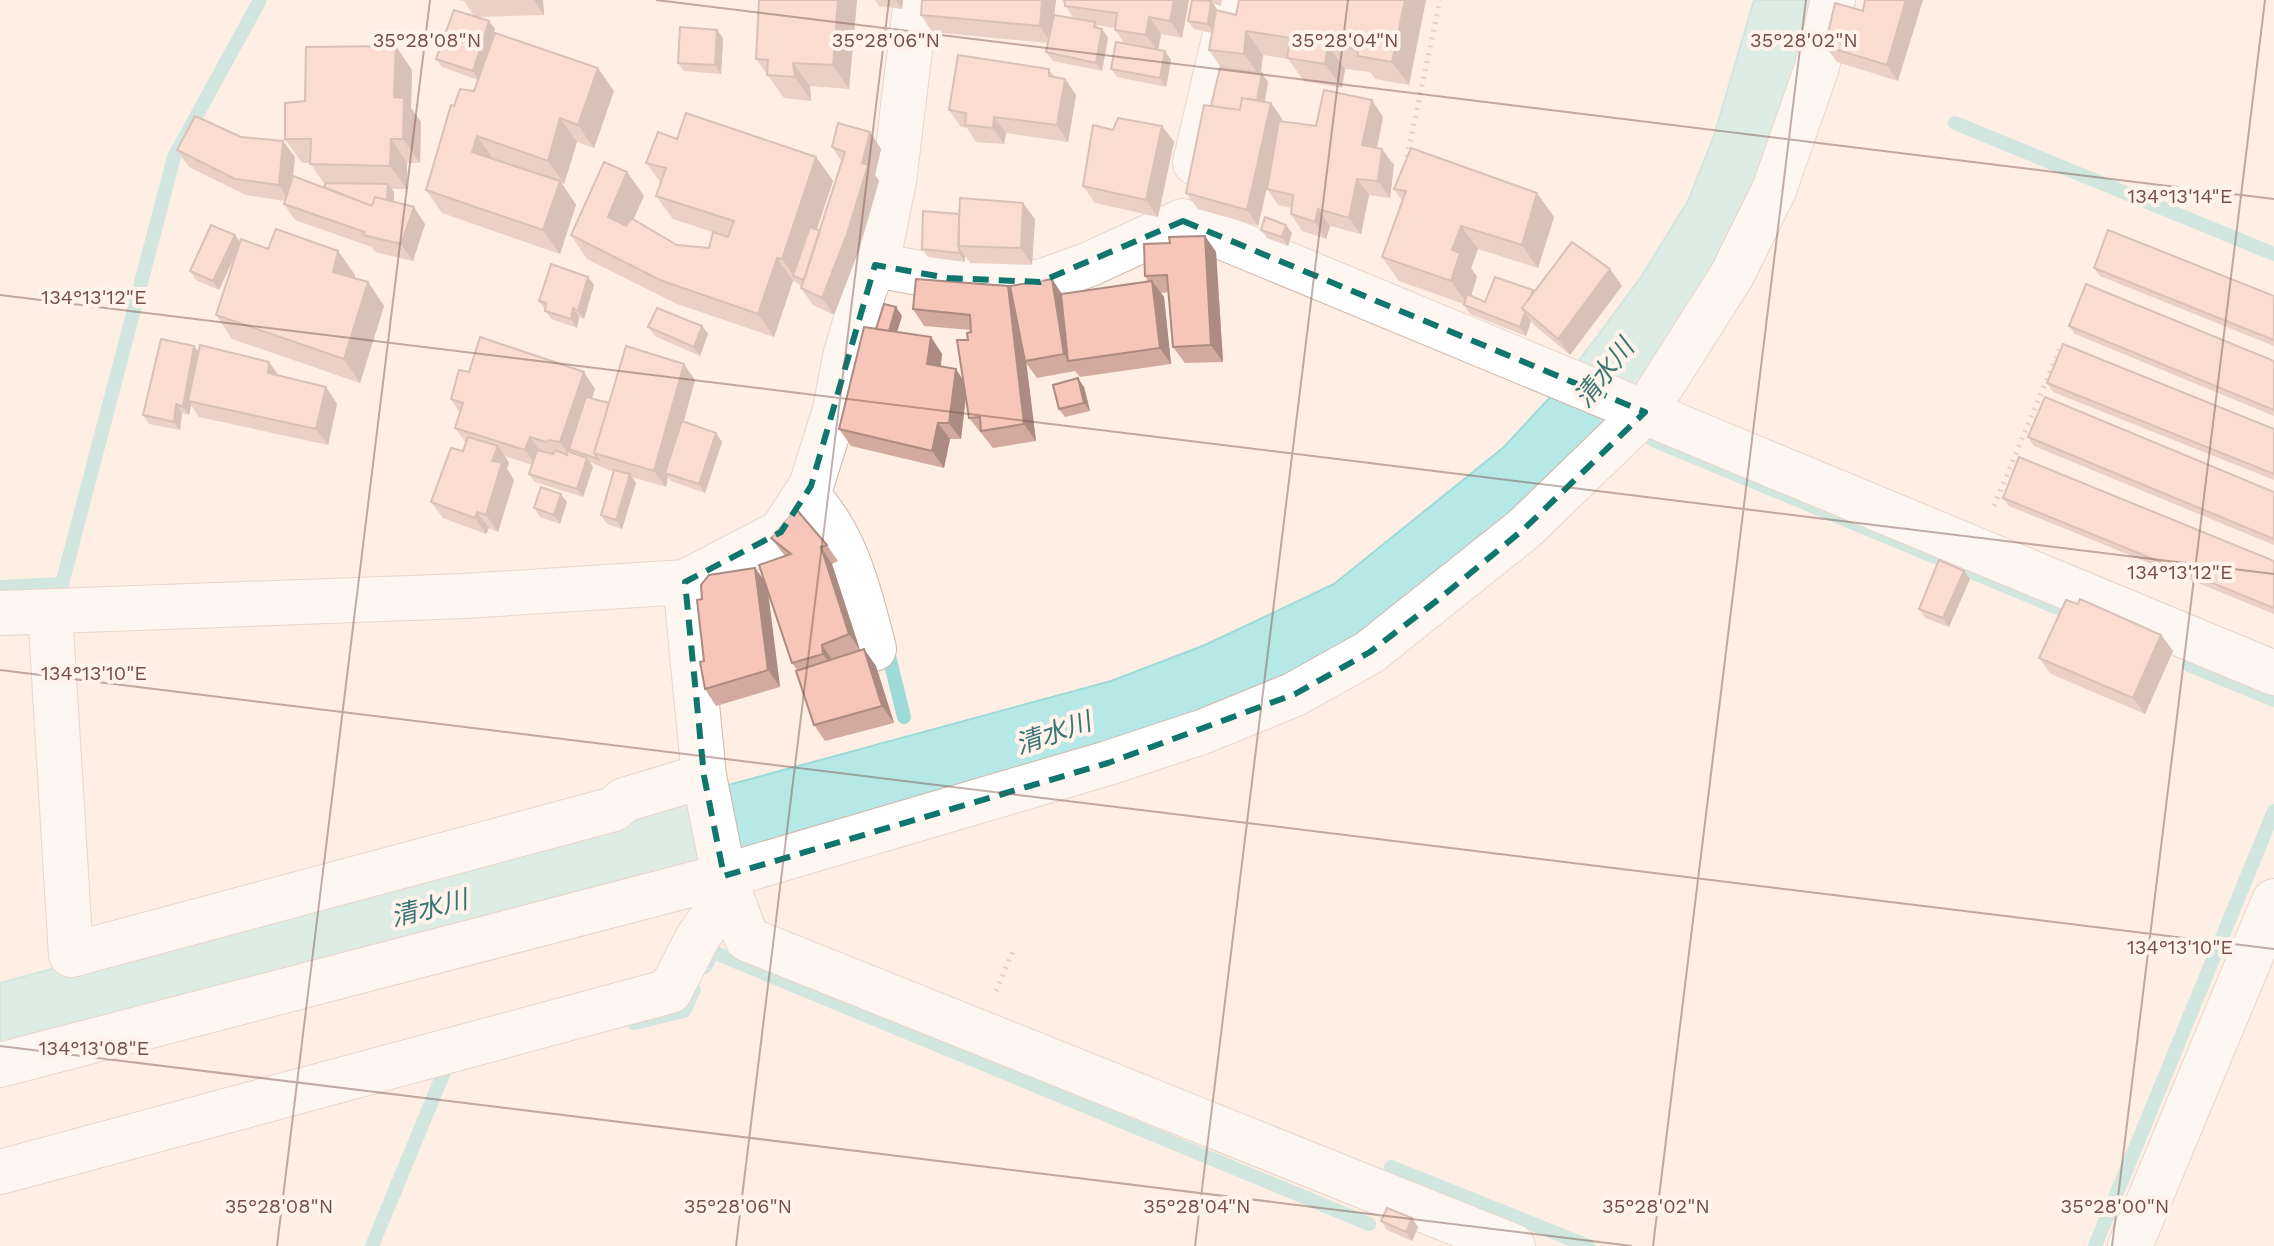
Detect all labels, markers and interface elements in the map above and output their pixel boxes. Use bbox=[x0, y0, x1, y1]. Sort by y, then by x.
text: 35°28'08"N bbox=[373, 28, 481, 52]
text: 35°28'06"N bbox=[832, 28, 940, 52]
text: 35°28'04"N bbox=[1291, 28, 1399, 52]
text: 35°28'02"N bbox=[1750, 28, 1858, 52]
text: 134°13'14"E bbox=[2128, 184, 2232, 208]
text: 134°13'12"E bbox=[41, 285, 147, 309]
water label: 清水川 bbox=[1568, 331, 1642, 413]
text: 134°13'12"E bbox=[2127, 560, 2233, 584]
text: 134°13'10"E bbox=[41, 661, 147, 685]
water label: 清水川 bbox=[1011, 705, 1098, 760]
water label: 清水川 bbox=[388, 883, 473, 932]
text: 134°13'10"E bbox=[2127, 935, 2233, 959]
text: 134°13'08"E bbox=[39, 1036, 149, 1060]
text: 35°28'08"N bbox=[225, 1194, 333, 1218]
text: 35°28'06"N bbox=[684, 1194, 792, 1218]
text: 35°28'04"N bbox=[1143, 1194, 1251, 1218]
text: 35°28'02"N bbox=[1602, 1194, 1710, 1218]
text: 35°28'00"N bbox=[2061, 1194, 2169, 1218]

